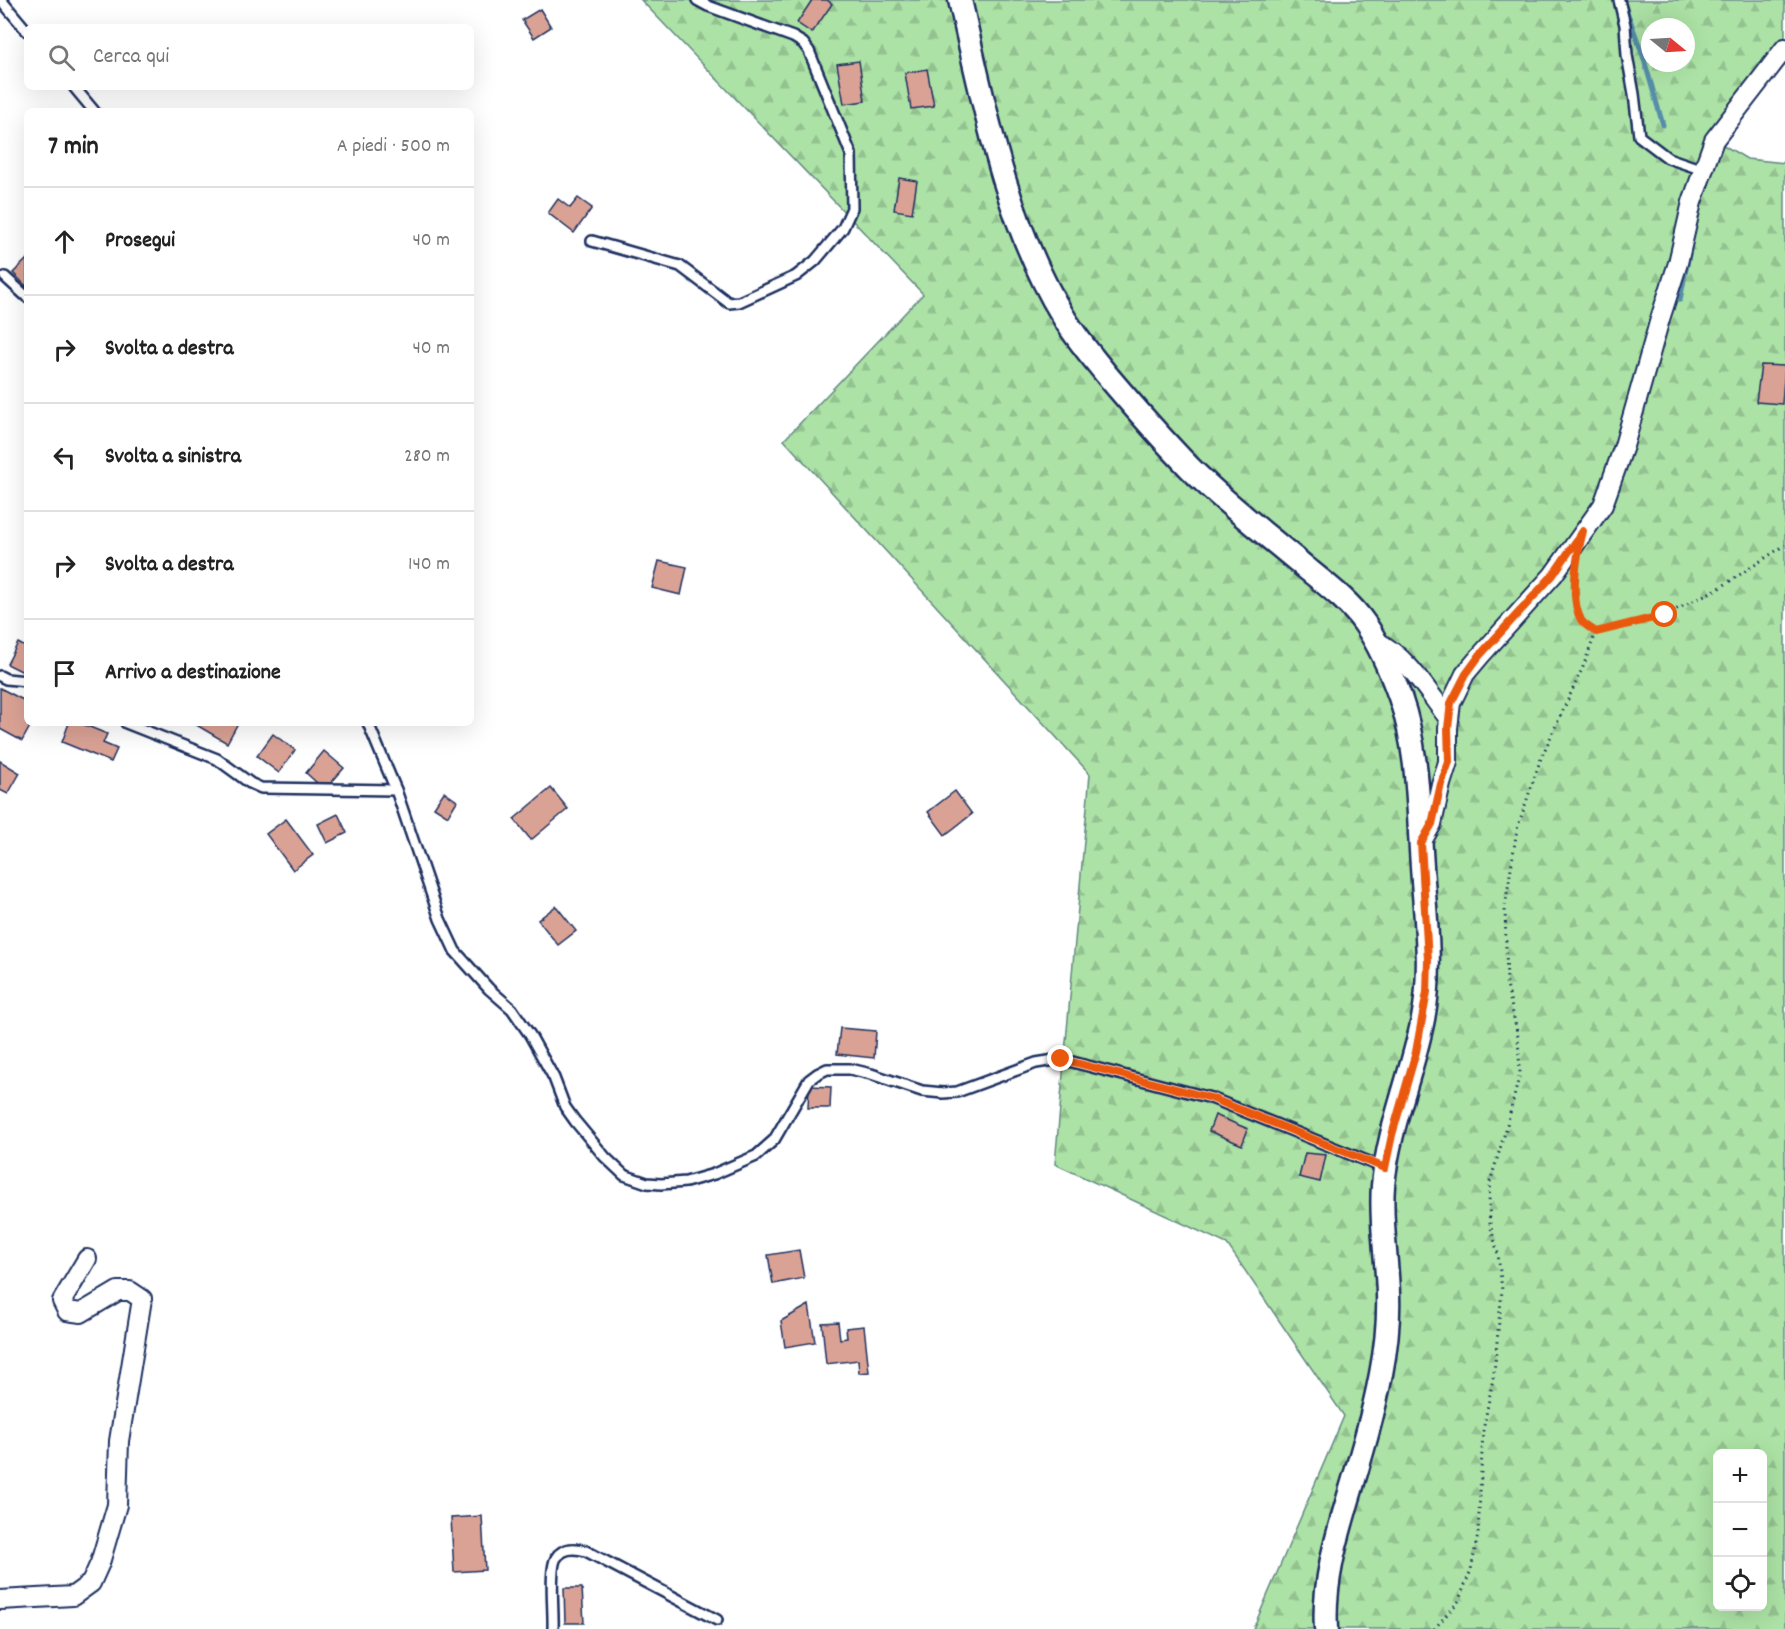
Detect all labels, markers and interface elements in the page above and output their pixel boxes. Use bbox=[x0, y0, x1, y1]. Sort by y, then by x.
north arrow bbox=[1641, 18, 1695, 72]
search box bbox=[24, 24, 474, 90]
icon: search bbox=[45, 41, 78, 74]
text: Cerca qui bbox=[93, 42, 169, 73]
text: 7 min bbox=[48, 129, 99, 166]
text: A piedi · 500 m bbox=[337, 133, 450, 161]
icon: ahead bbox=[48, 225, 81, 258]
text: Prosegui bbox=[105, 226, 175, 257]
text: 40 m bbox=[412, 227, 450, 255]
icon: right bbox=[48, 333, 81, 366]
text: Svolta a destra bbox=[105, 334, 234, 365]
text: 40 m bbox=[412, 335, 450, 363]
icon: left bbox=[48, 441, 81, 474]
text: Svolta a sinistra bbox=[105, 442, 241, 473]
text: 280 m bbox=[404, 443, 450, 471]
icon: right bbox=[48, 549, 81, 582]
text: Svolta a destra bbox=[105, 550, 234, 581]
text: 140 m bbox=[408, 551, 450, 579]
route start bbox=[1651, 601, 1677, 627]
icon: arrive bbox=[48, 657, 81, 690]
text: Arrivo a destinazione bbox=[105, 658, 281, 689]
route end bbox=[1047, 1045, 1073, 1071]
map controls bbox=[1713, 1449, 1767, 1611]
button: + bbox=[1713, 1449, 1767, 1503]
button: − bbox=[1713, 1503, 1767, 1557]
button: locate bbox=[1713, 1557, 1767, 1611]

